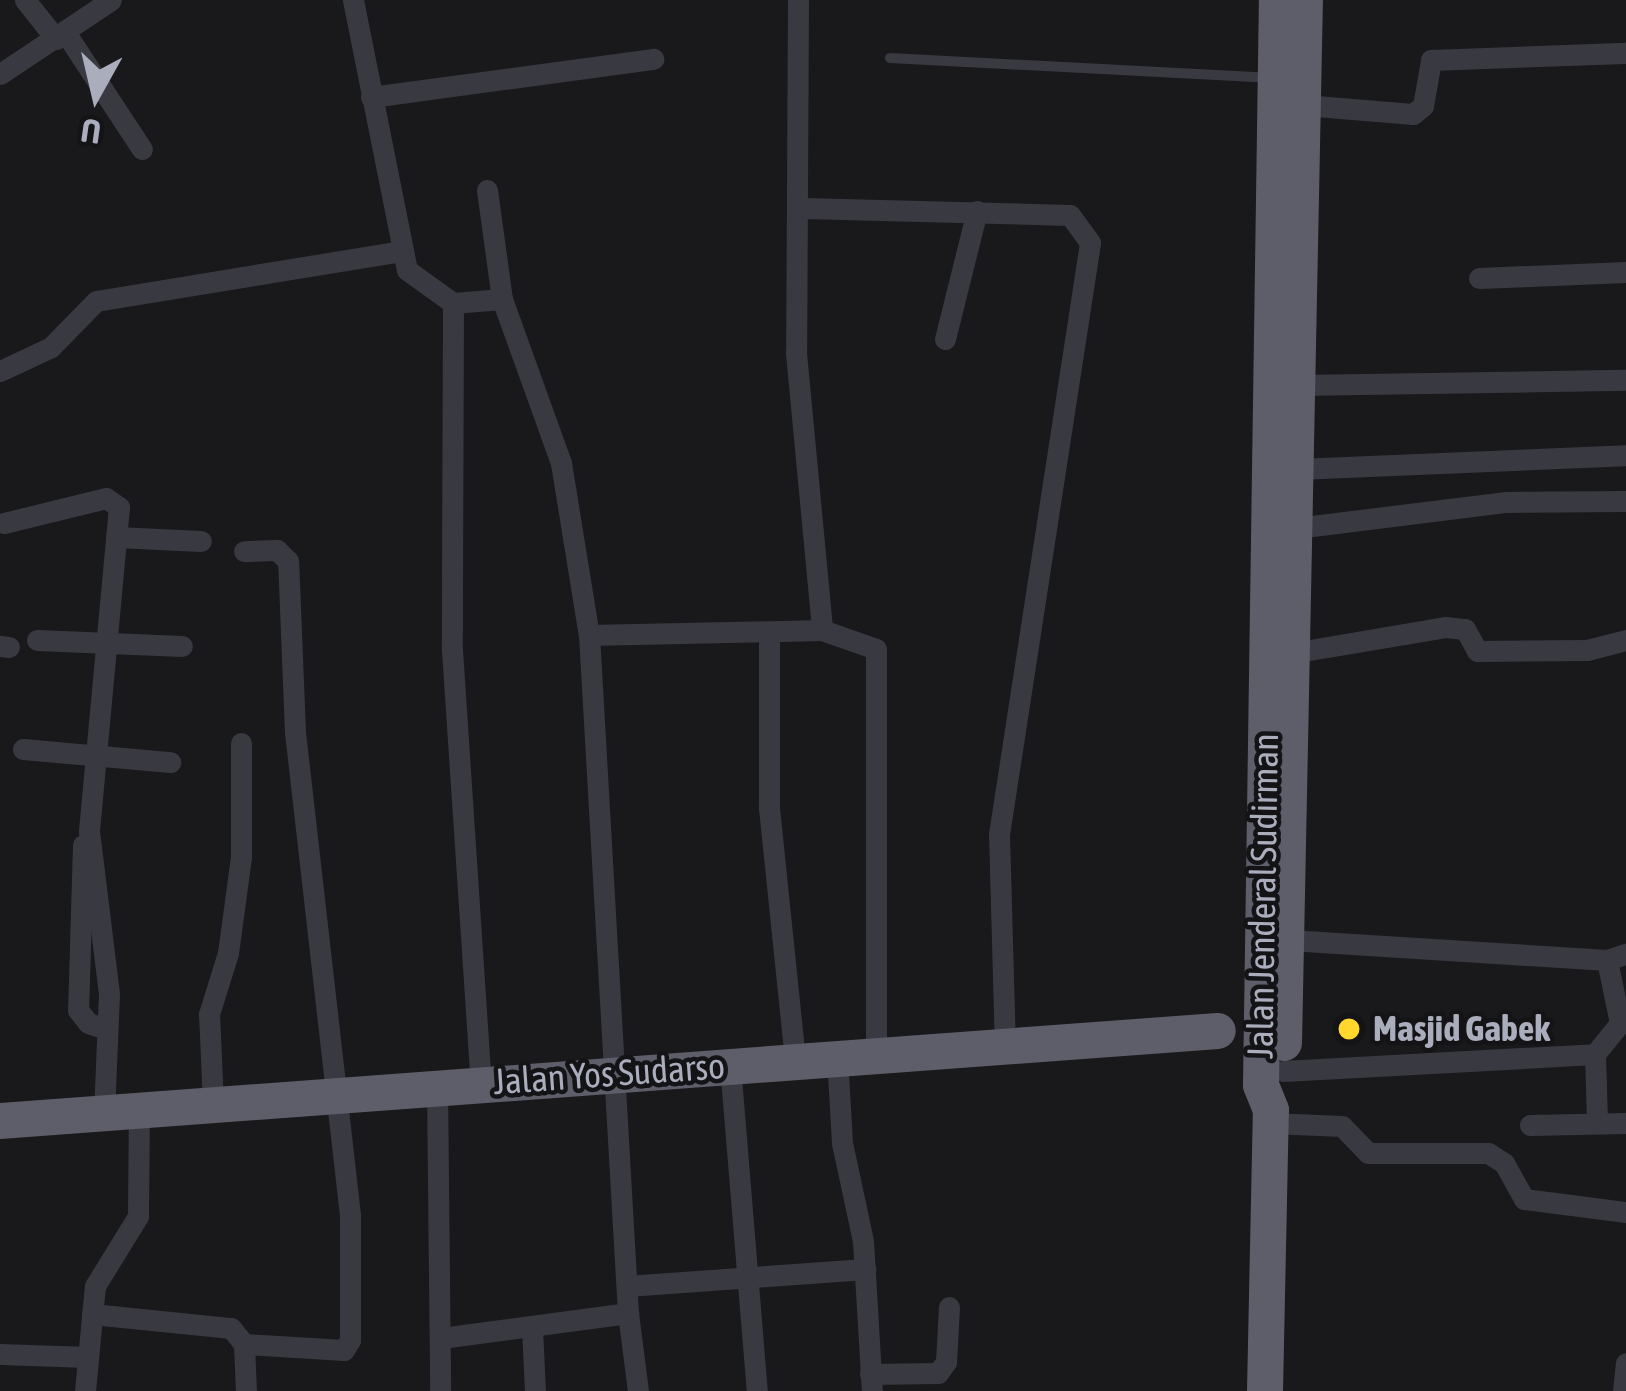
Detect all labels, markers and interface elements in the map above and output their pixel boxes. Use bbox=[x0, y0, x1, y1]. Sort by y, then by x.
north arrow bbox=[36, 36, 156, 156]
text: U bbox=[79, 111, 103, 152]
street label: Jalan Jenderal Sudirman bbox=[1239, 733, 1287, 1059]
place label: Masjid Gabek bbox=[1373, 1007, 1550, 1051]
marker: Masjid Gabek bbox=[1336, 1016, 1362, 1042]
street label: Jalan Yos Sudarso bbox=[492, 1044, 726, 1104]

